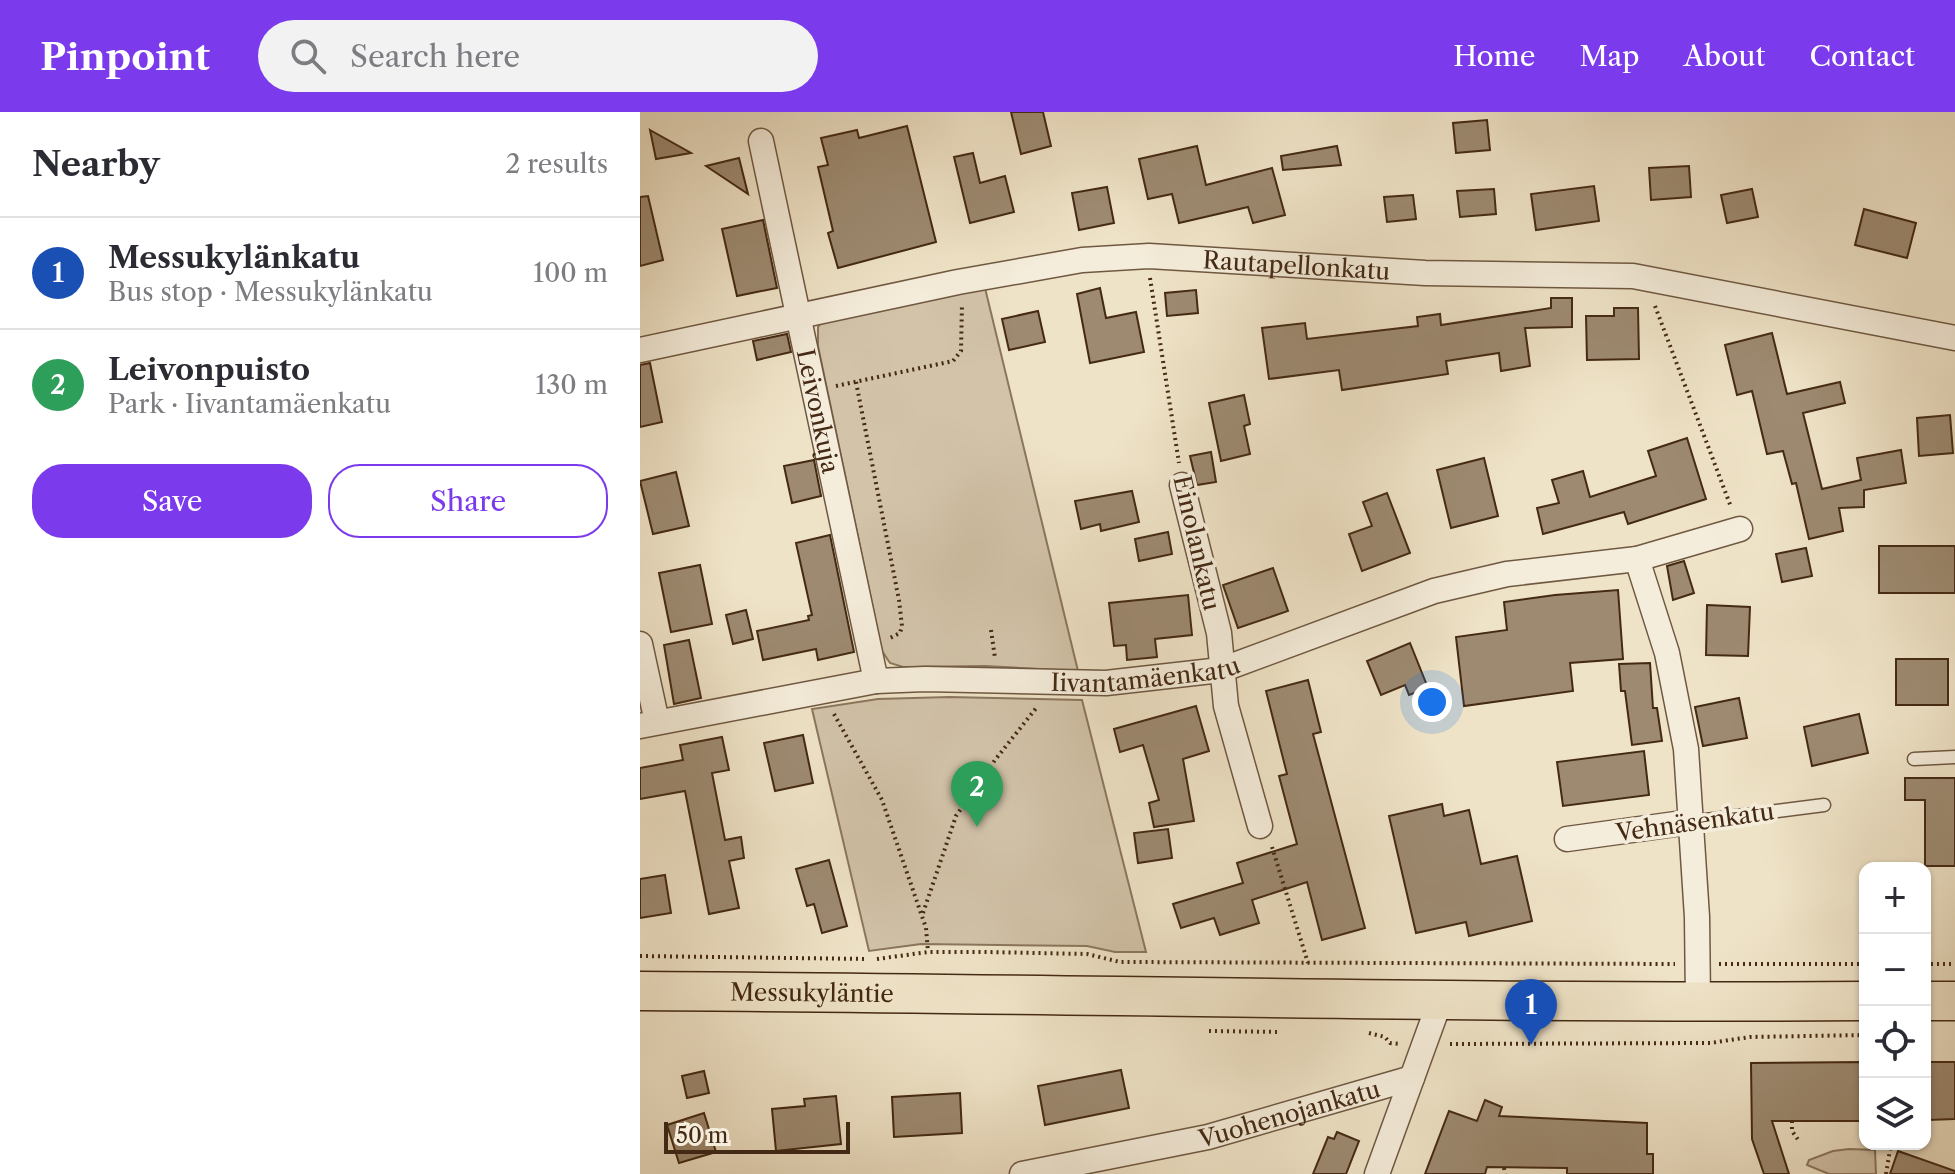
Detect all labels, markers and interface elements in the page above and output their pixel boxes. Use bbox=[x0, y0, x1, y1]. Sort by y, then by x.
search box bbox=[258, 20, 818, 92]
text: Pinpoint bbox=[40, 33, 210, 80]
icon: search bbox=[286, 34, 330, 78]
text: Search here bbox=[350, 38, 520, 75]
text: Home bbox=[1453, 39, 1535, 73]
text: Map bbox=[1579, 39, 1639, 73]
text: About bbox=[1683, 39, 1765, 73]
text: Contact bbox=[1809, 39, 1915, 73]
text: Nearby bbox=[32, 143, 160, 185]
text: 2 results bbox=[505, 148, 608, 180]
text: Messukylänkatu bbox=[108, 239, 360, 276]
street label: Rautapellonkatu bbox=[1202, 245, 1391, 285]
text: 1 bbox=[52, 257, 64, 289]
text: 100 m bbox=[533, 257, 608, 289]
text: Bus stop · Messukylänkatu bbox=[108, 276, 433, 308]
street label: Leivonkuja bbox=[791, 346, 846, 476]
text: Leivonpuisto bbox=[108, 351, 310, 388]
text: 2 bbox=[50, 369, 66, 401]
text: 130 m bbox=[535, 369, 608, 401]
text: Park · Iivantamäenkatu bbox=[108, 388, 391, 420]
button: Save bbox=[32, 464, 312, 538]
button: Share bbox=[328, 464, 608, 538]
street label: Einolankatu bbox=[1167, 473, 1227, 614]
street label: Iivantamäenkatu bbox=[1050, 650, 1244, 698]
your location bbox=[1412, 682, 1452, 722]
pin: 2 bbox=[951, 761, 1003, 827]
street label: Vehnäsenkatu bbox=[1613, 797, 1776, 848]
map controls bbox=[1859, 862, 1931, 1150]
button: + bbox=[1859, 862, 1931, 934]
button: − bbox=[1859, 934, 1931, 1006]
street label: Messukyläntie bbox=[730, 977, 894, 1008]
pin: 1 bbox=[1505, 979, 1557, 1045]
button: locate bbox=[1859, 1006, 1931, 1078]
street label: Vuohenojankatu bbox=[1195, 1074, 1383, 1153]
button: layers bbox=[1859, 1078, 1931, 1150]
scale bar bbox=[664, 1118, 850, 1154]
text: 50 m bbox=[676, 1122, 728, 1149]

